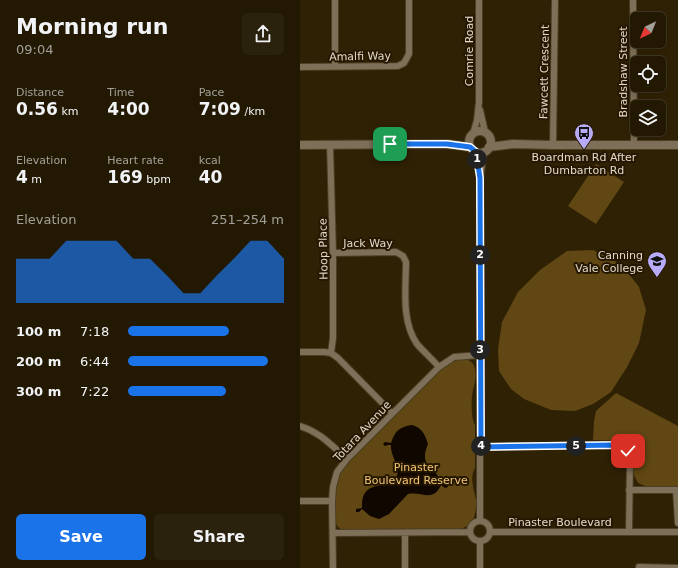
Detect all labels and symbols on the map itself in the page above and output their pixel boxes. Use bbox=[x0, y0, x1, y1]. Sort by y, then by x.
north arrow bbox=[630, 12, 666, 48]
street label: Comrie Road bbox=[463, 16, 476, 86]
street label: Fawcett Crescent bbox=[537, 24, 552, 119]
street label: Bradshaw Street bbox=[617, 26, 630, 118]
street label: Amalfi Way bbox=[329, 49, 392, 64]
bus stop icon: Boardman Rd After Dumbarton Rd bbox=[573, 122, 595, 150]
pin bbox=[373, 127, 407, 161]
pin: 1 bbox=[467, 149, 487, 169]
place label: Boardman Rd After Dumbarton Rd bbox=[532, 151, 637, 177]
street label: Hoop Place bbox=[316, 218, 331, 280]
street label: Jack Way bbox=[342, 237, 393, 250]
pin: 2 bbox=[470, 245, 490, 265]
place label: Canning Vale College bbox=[575, 249, 643, 275]
school or university icon: Canning Vale College bbox=[646, 250, 668, 278]
pin: 3 bbox=[470, 340, 490, 360]
street label: Totara Avenue bbox=[330, 398, 394, 465]
pin bbox=[611, 434, 645, 468]
pin: 4 bbox=[471, 436, 491, 456]
pin: 5 bbox=[566, 436, 586, 456]
park label: Pinaster Boulevard Reserve bbox=[364, 461, 468, 487]
street label: Pinaster Boulevard bbox=[508, 516, 612, 529]

